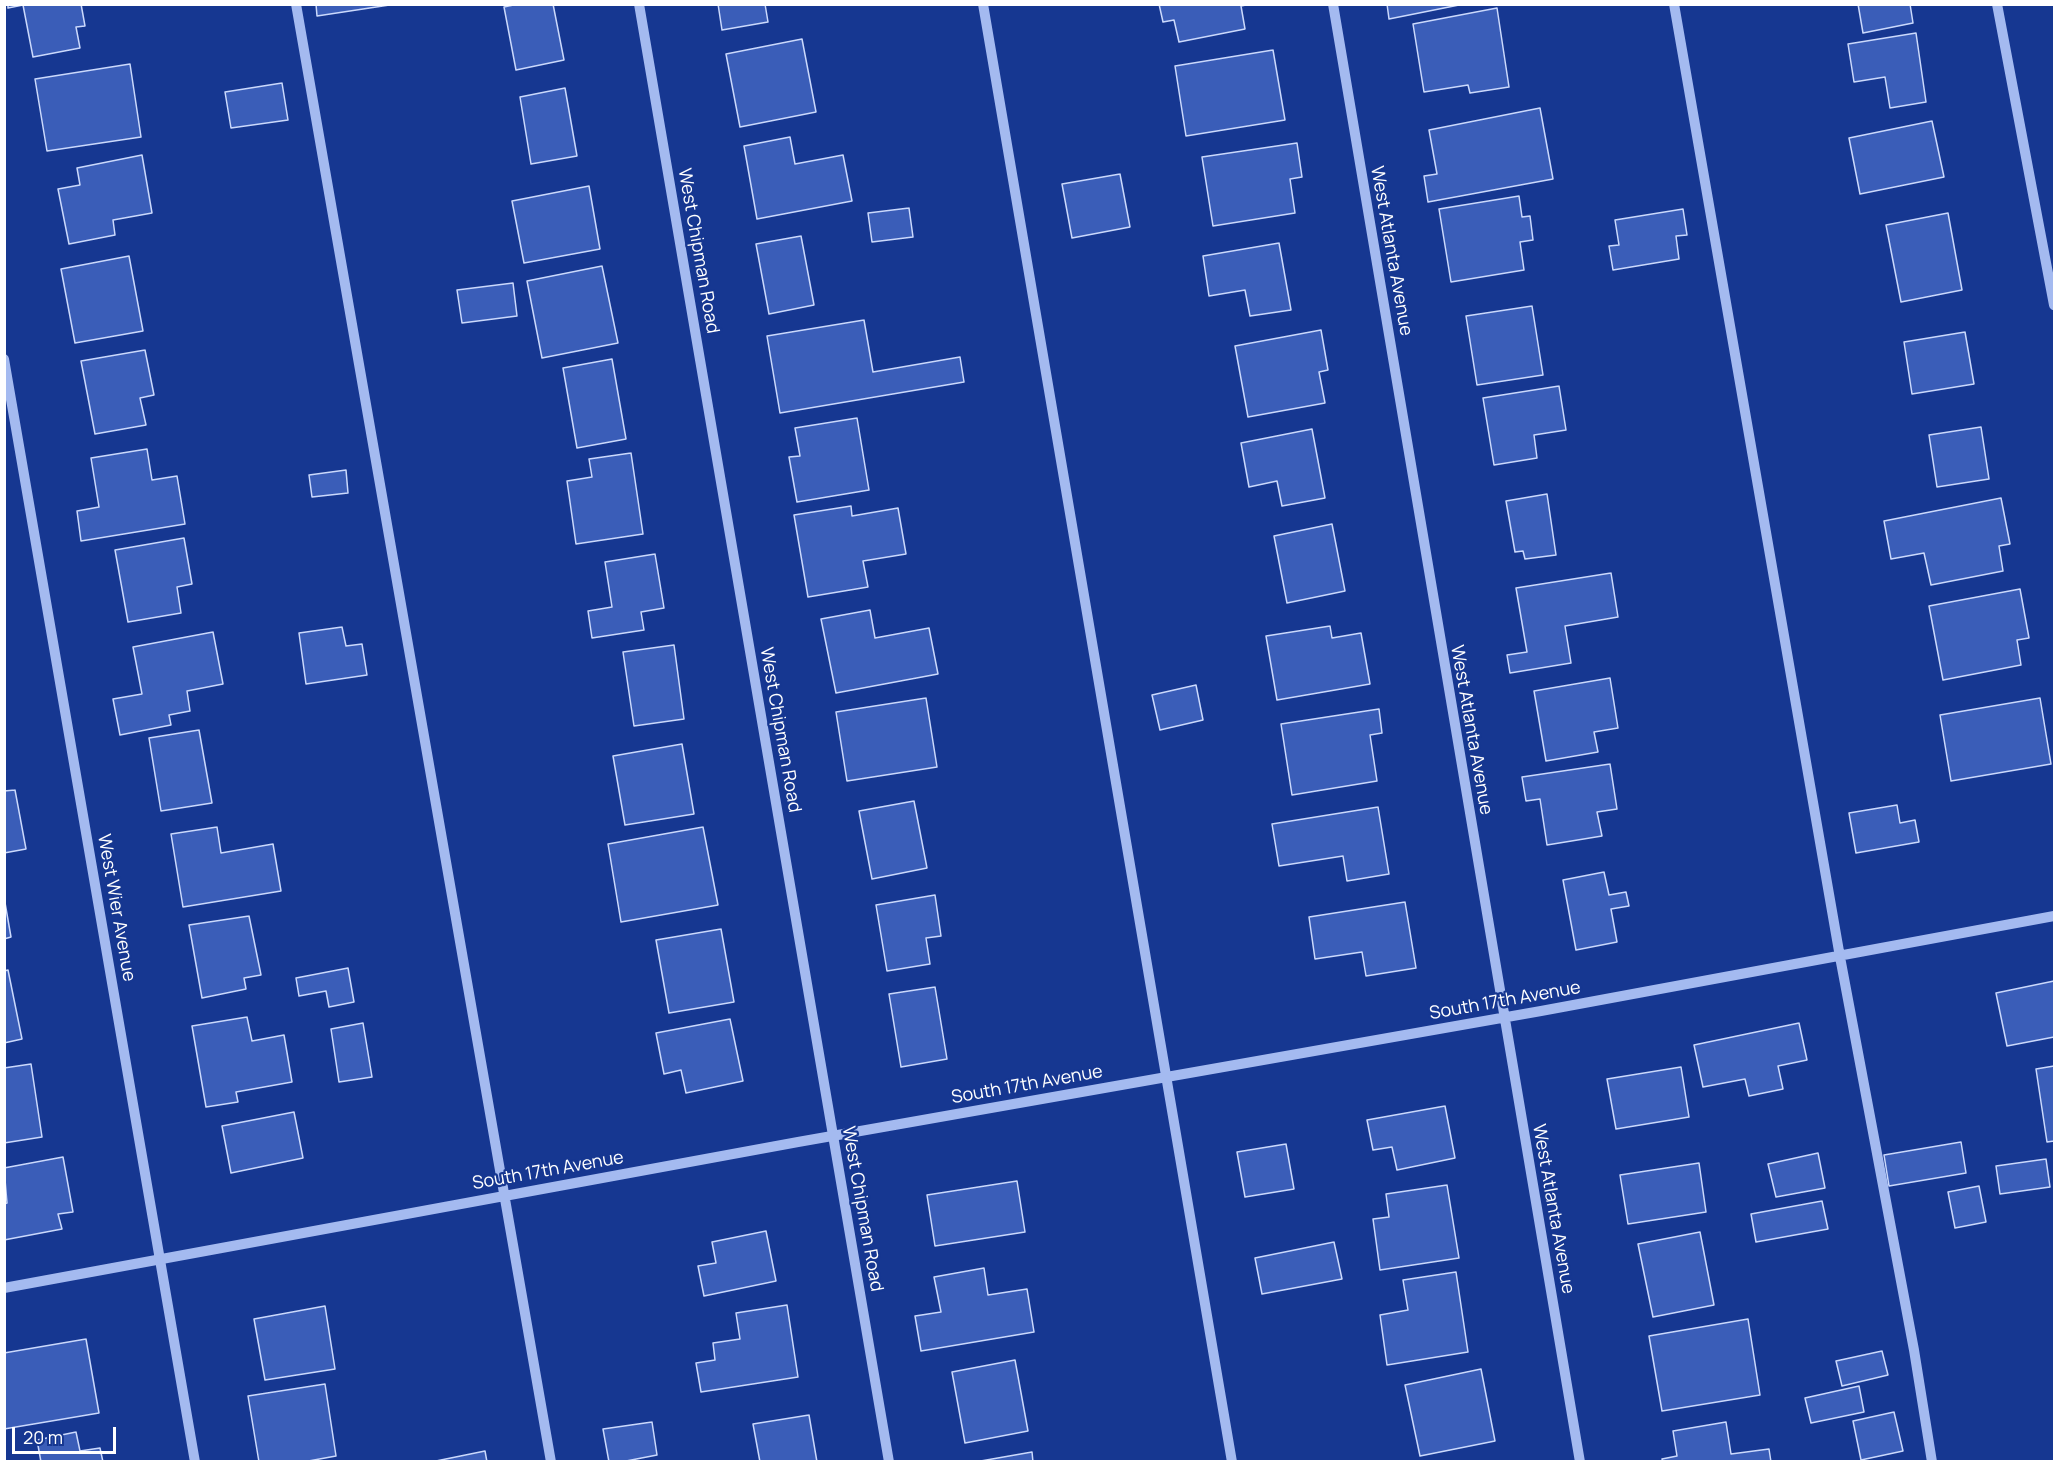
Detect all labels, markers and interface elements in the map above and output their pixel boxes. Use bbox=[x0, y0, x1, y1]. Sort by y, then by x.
street label: West Atlanta Avenue bbox=[1365, 164, 1417, 338]
street label: West Chipman Road bbox=[673, 167, 723, 335]
street label: West Atlanta Avenue bbox=[1445, 643, 1497, 817]
street label: West Chipman Road bbox=[755, 646, 805, 814]
street label: West Wier Avenue bbox=[92, 833, 140, 983]
street label: South 17th Avenue bbox=[1428, 977, 1582, 1025]
street label: South 17th Avenue bbox=[950, 1061, 1104, 1109]
street label: West Atlanta Avenue bbox=[1527, 1122, 1579, 1296]
street label: West Chipman Road bbox=[837, 1125, 887, 1293]
street label: South 17th Avenue bbox=[471, 1147, 625, 1195]
scale bar bbox=[15, 1415, 118, 1453]
text: 20 m bbox=[23, 1425, 63, 1449]

